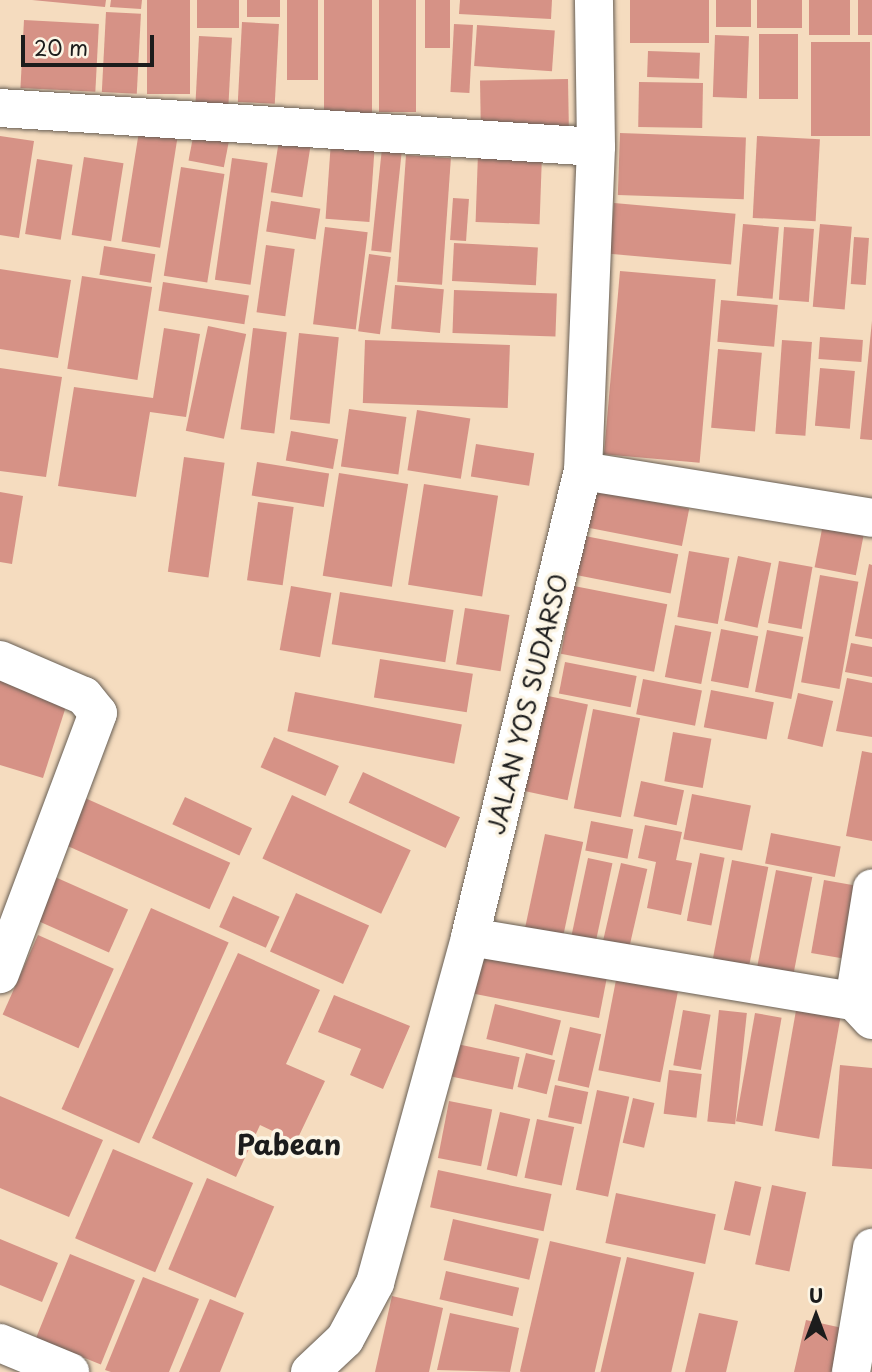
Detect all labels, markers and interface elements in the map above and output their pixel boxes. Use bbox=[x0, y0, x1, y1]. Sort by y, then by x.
scale bar bbox=[24, 21, 158, 65]
text: 20 m bbox=[34, 31, 88, 63]
street label: JALAN YOS SUDARSO bbox=[481, 572, 573, 836]
district label: Pabean bbox=[237, 1127, 341, 1161]
north arrow bbox=[781, 1281, 851, 1351]
text: U bbox=[809, 1281, 823, 1309]

